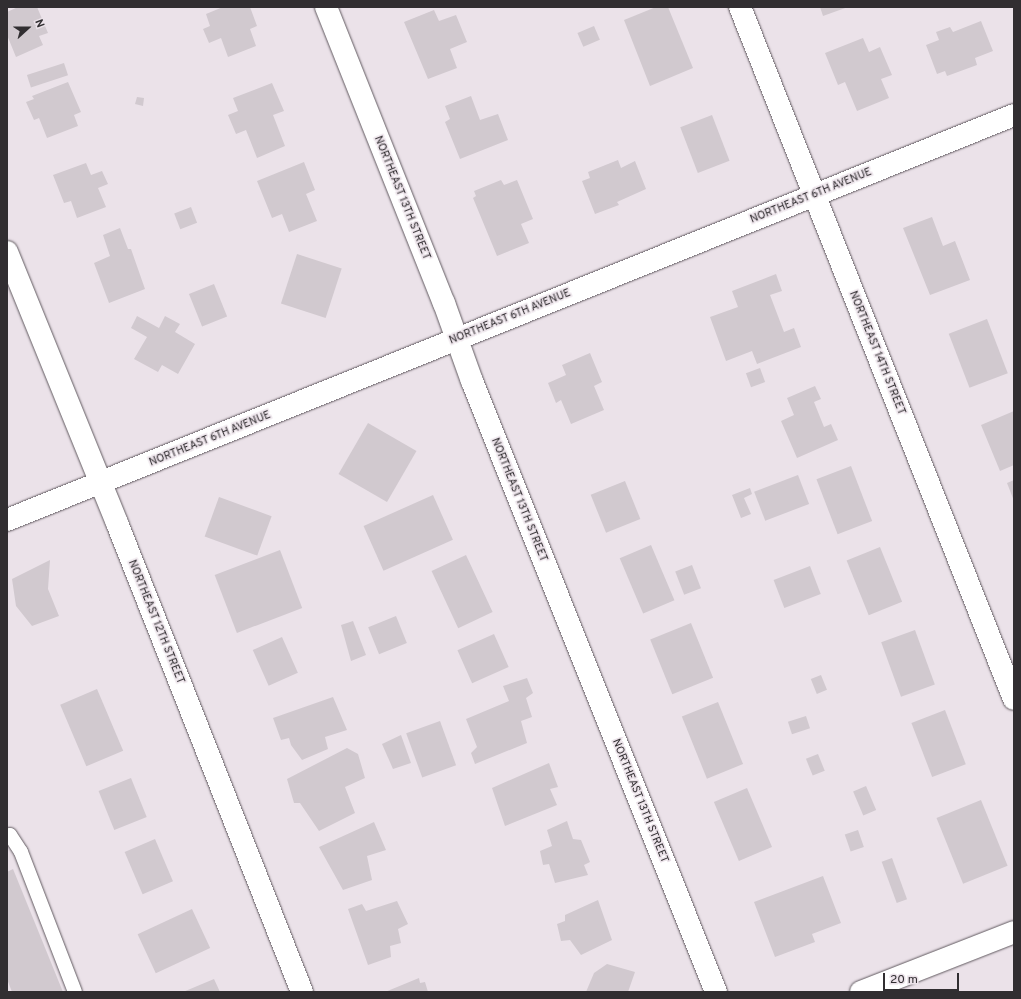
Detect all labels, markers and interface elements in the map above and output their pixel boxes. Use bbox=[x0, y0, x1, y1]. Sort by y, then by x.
north arrow bbox=[8, 8, 48, 48]
text: N bbox=[31, 18, 47, 30]
street label: NORTHEAST 13TH STREET bbox=[371, 134, 433, 262]
street label: NORTHEAST 6TH AVENUE bbox=[748, 165, 874, 227]
street label: NORTHEAST 6TH AVENUE bbox=[447, 286, 573, 348]
street label: NORTHEAST 14TH STREET bbox=[846, 289, 908, 417]
street label: NORTHEAST 6TH AVENUE bbox=[147, 408, 273, 470]
street label: NORTHEAST 13TH STREET bbox=[488, 436, 550, 564]
street label: NORTHEAST 12TH STREET bbox=[125, 558, 187, 686]
street label: NORTHEAST 13TH STREET bbox=[609, 737, 671, 865]
scale bar bbox=[885, 965, 961, 991]
text: 20 m bbox=[890, 972, 918, 988]

